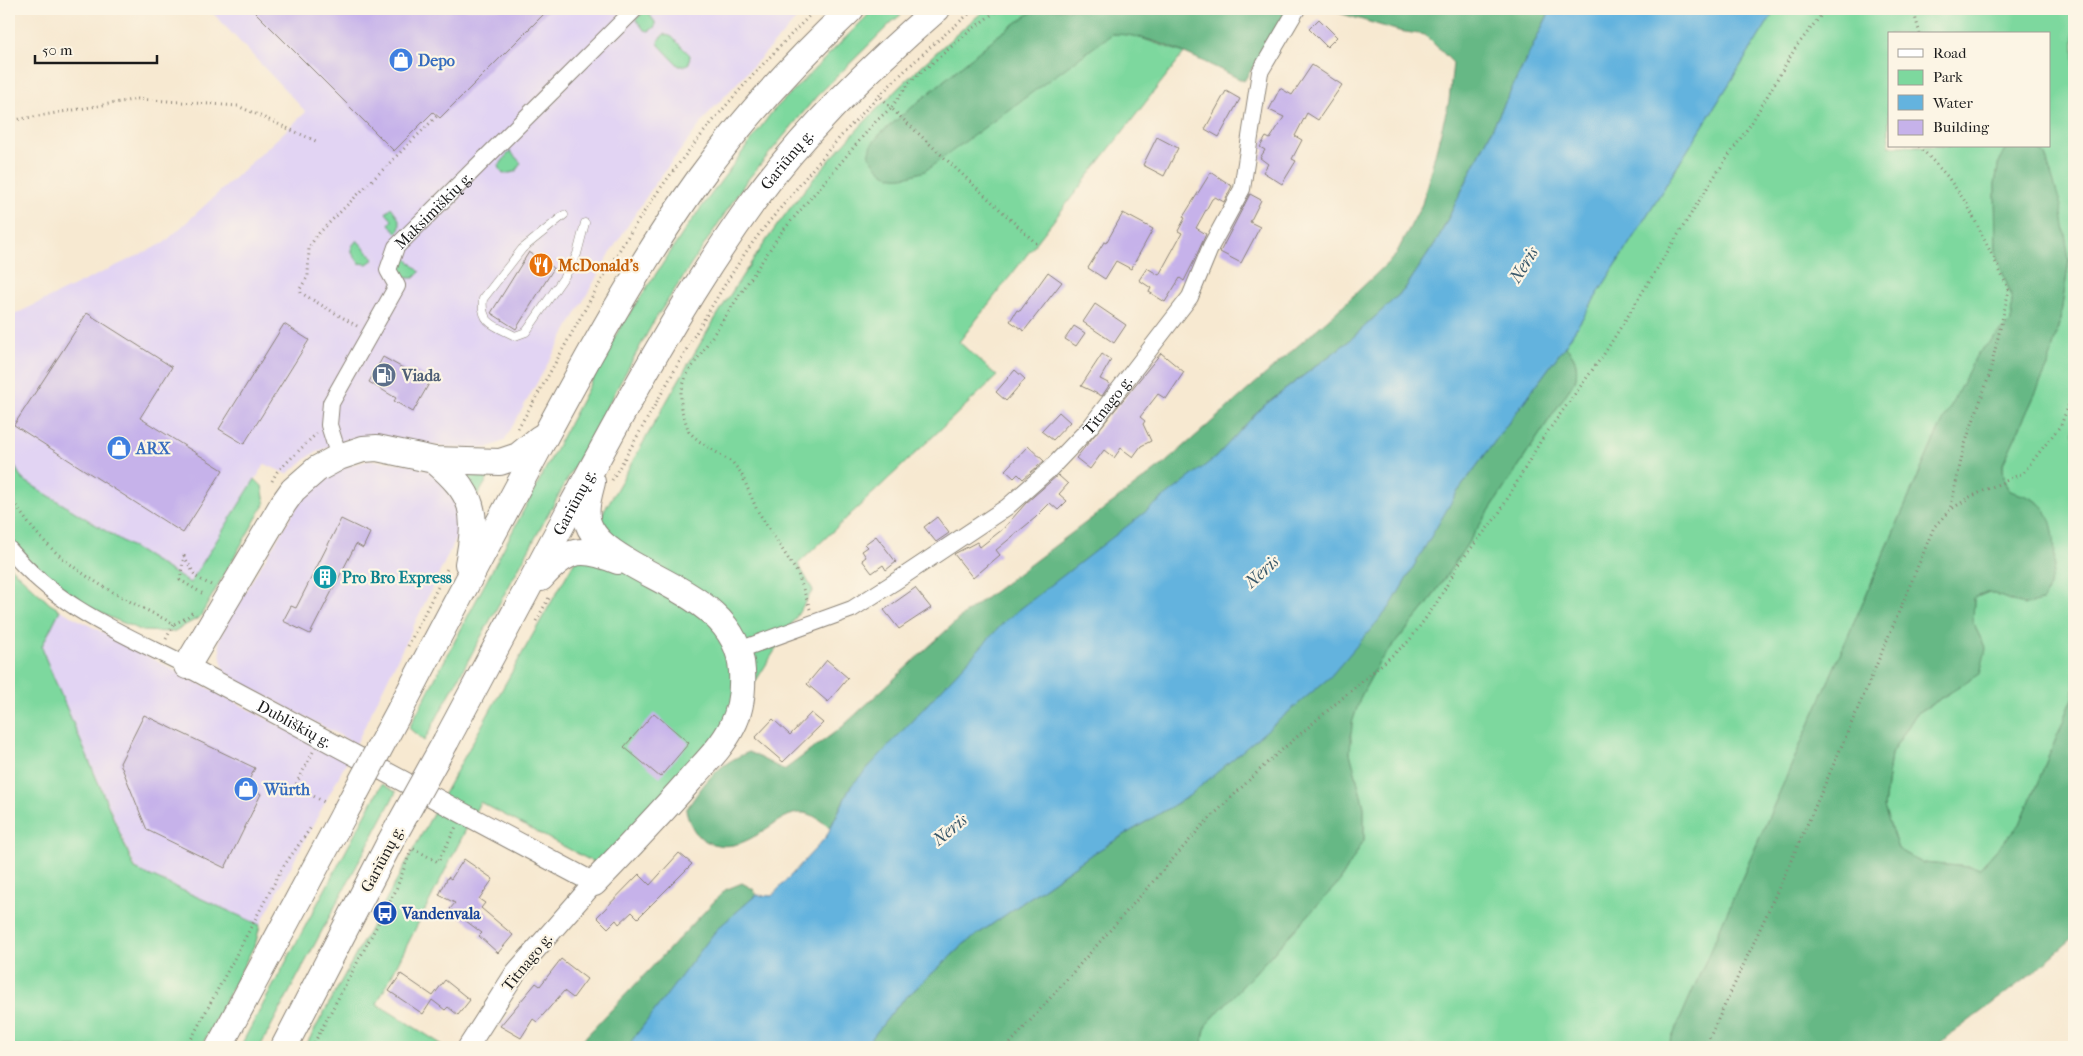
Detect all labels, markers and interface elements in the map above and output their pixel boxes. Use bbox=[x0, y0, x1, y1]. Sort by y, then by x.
scale bar bbox=[35, 32, 158, 64]
legend bbox=[1888, 32, 2050, 148]
text: 50 m bbox=[42, 41, 73, 59]
text: Road bbox=[1933, 44, 1967, 62]
shop icon: Depo bbox=[388, 47, 414, 73]
place label: Depo bbox=[418, 51, 455, 71]
text: Park bbox=[1933, 68, 1963, 86]
text: Water bbox=[1932, 94, 1973, 112]
text: Building bbox=[1933, 118, 1990, 136]
street label: Gariūnų g. bbox=[756, 125, 817, 193]
street label: Maksimiškių g. bbox=[390, 167, 476, 253]
water label: Neris bbox=[1504, 243, 1543, 288]
restaurant icon: McDonald's bbox=[528, 252, 554, 278]
place label: McDonald's bbox=[557, 256, 639, 275]
fuel station icon: Viada bbox=[371, 362, 397, 388]
place label: Viada bbox=[401, 366, 441, 385]
street label: Titnago g. bbox=[1078, 372, 1136, 438]
shop icon: ARX bbox=[106, 435, 132, 461]
place label: ARX bbox=[135, 439, 171, 458]
street label: Gariūnų g. bbox=[549, 466, 599, 538]
water label: Neris bbox=[1240, 551, 1284, 593]
building icon: Pro Bro Express bbox=[312, 564, 338, 590]
place label: Pro Bro Express bbox=[342, 568, 452, 588]
street label: Dubliškių g. bbox=[254, 696, 335, 751]
shop icon: Würth bbox=[233, 776, 259, 802]
place label: Würth bbox=[263, 780, 311, 799]
water label: Neris bbox=[928, 809, 972, 851]
street label: Gariūnų g. bbox=[357, 823, 407, 895]
bus stop icon: Vandenvala bbox=[372, 900, 398, 926]
place label: Vandenvala bbox=[401, 904, 481, 923]
street label: Titnago g. bbox=[498, 929, 556, 995]

